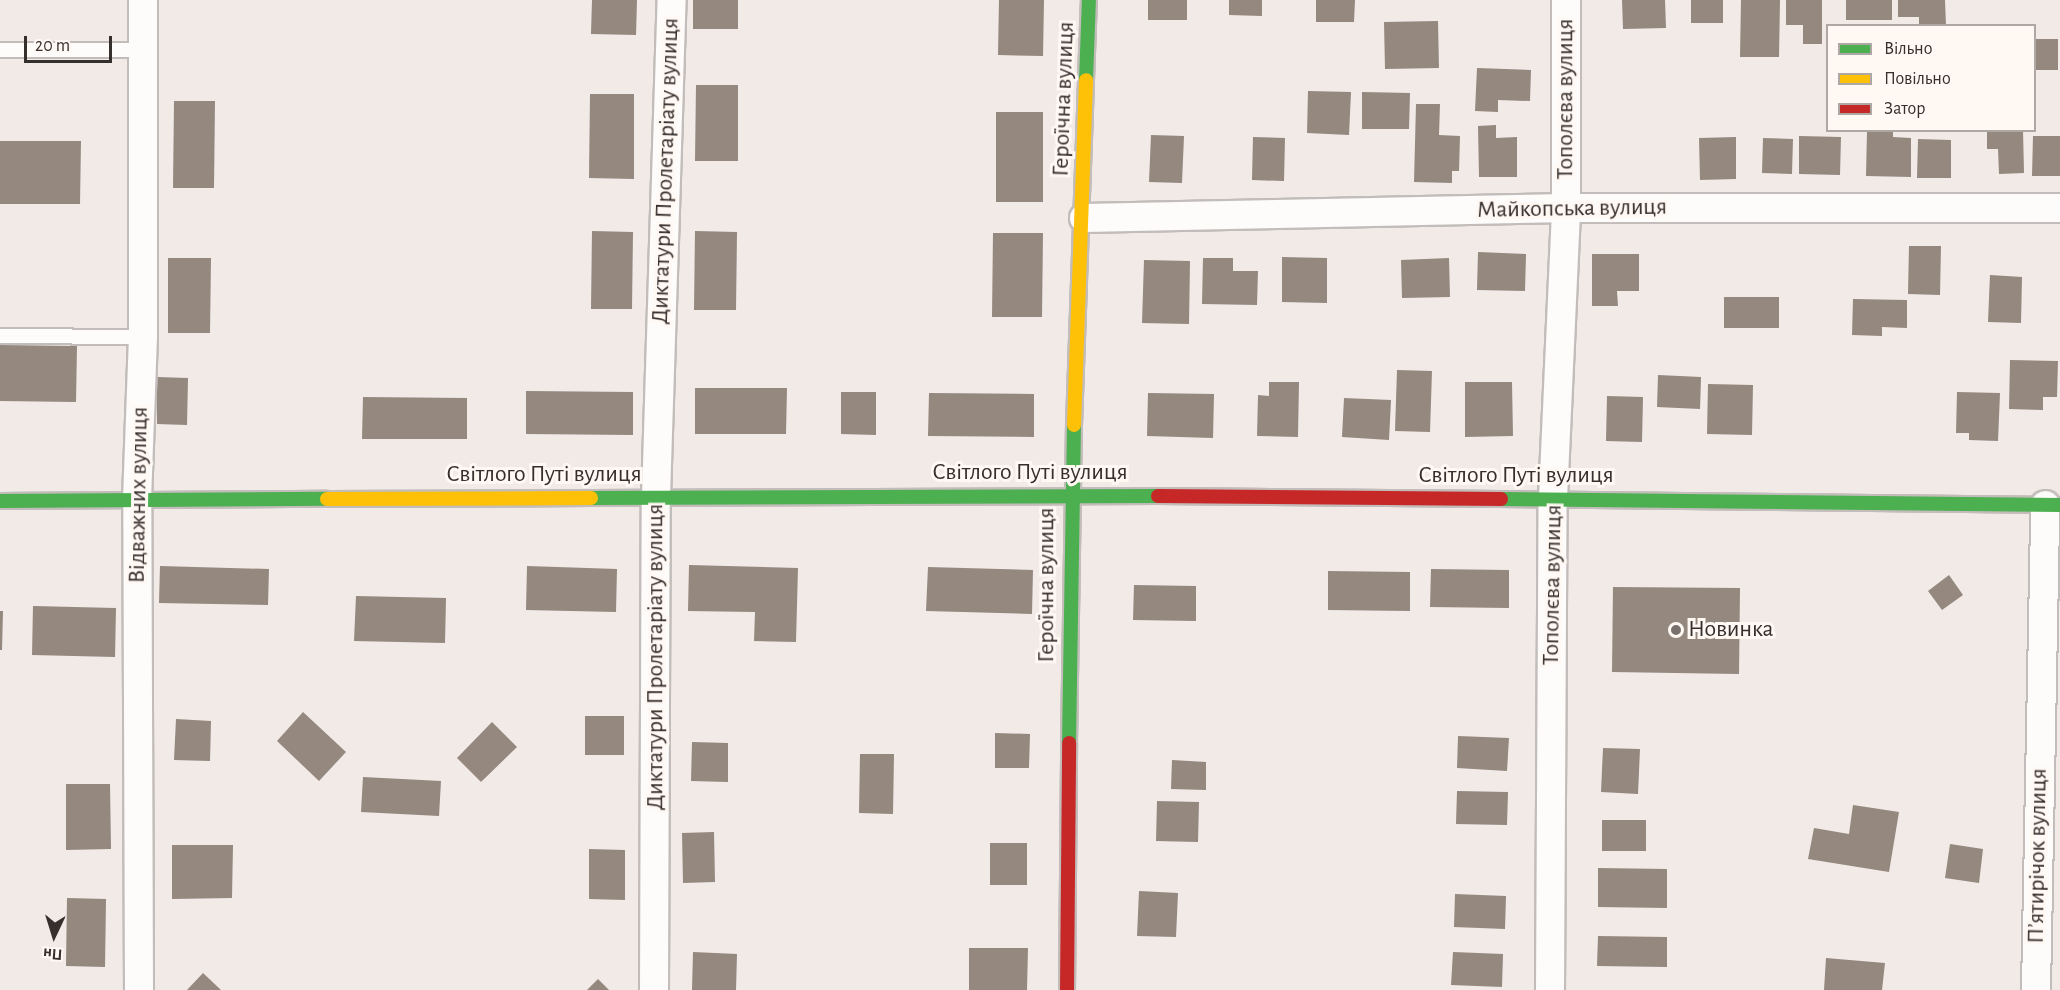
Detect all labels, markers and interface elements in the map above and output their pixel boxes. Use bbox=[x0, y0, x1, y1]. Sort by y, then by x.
street label: Диктатури Пролетаріату вулиця bbox=[646, 17, 686, 325]
street label: Тополєва вулиця bbox=[1552, 19, 1580, 179]
street label: Героїчна вулиця bbox=[1047, 21, 1081, 177]
scale bar bbox=[27, 24, 116, 62]
legend bbox=[1826, 24, 2036, 132]
text: 20 m bbox=[35, 37, 70, 55]
text: Вільно bbox=[1884, 40, 1932, 58]
text: Повільно bbox=[1884, 70, 1951, 88]
text: Затор bbox=[1884, 100, 1925, 118]
street label: Майкопська вулиця bbox=[1477, 193, 1667, 225]
street label: Відважних вулиця bbox=[123, 406, 155, 584]
street label: Світлого Путі вулиця bbox=[932, 459, 1128, 487]
street label: Світлого Путі вулиця bbox=[446, 461, 642, 489]
street label: Світлого Путі вулиця bbox=[1418, 462, 1614, 490]
street label: Диктатури Пролетаріату вулиця bbox=[642, 504, 670, 810]
street label: Тополєва вулиця bbox=[1537, 504, 1569, 666]
street label: Героїчна вулиця bbox=[1033, 507, 1061, 663]
place label: Новинка bbox=[1688, 616, 1773, 644]
marker: Новинка bbox=[1669, 623, 1683, 637]
street label: П’ятирічок вулиця bbox=[2022, 768, 2054, 944]
north arrow bbox=[24, 906, 84, 966]
text: Пн bbox=[42, 945, 63, 963]

